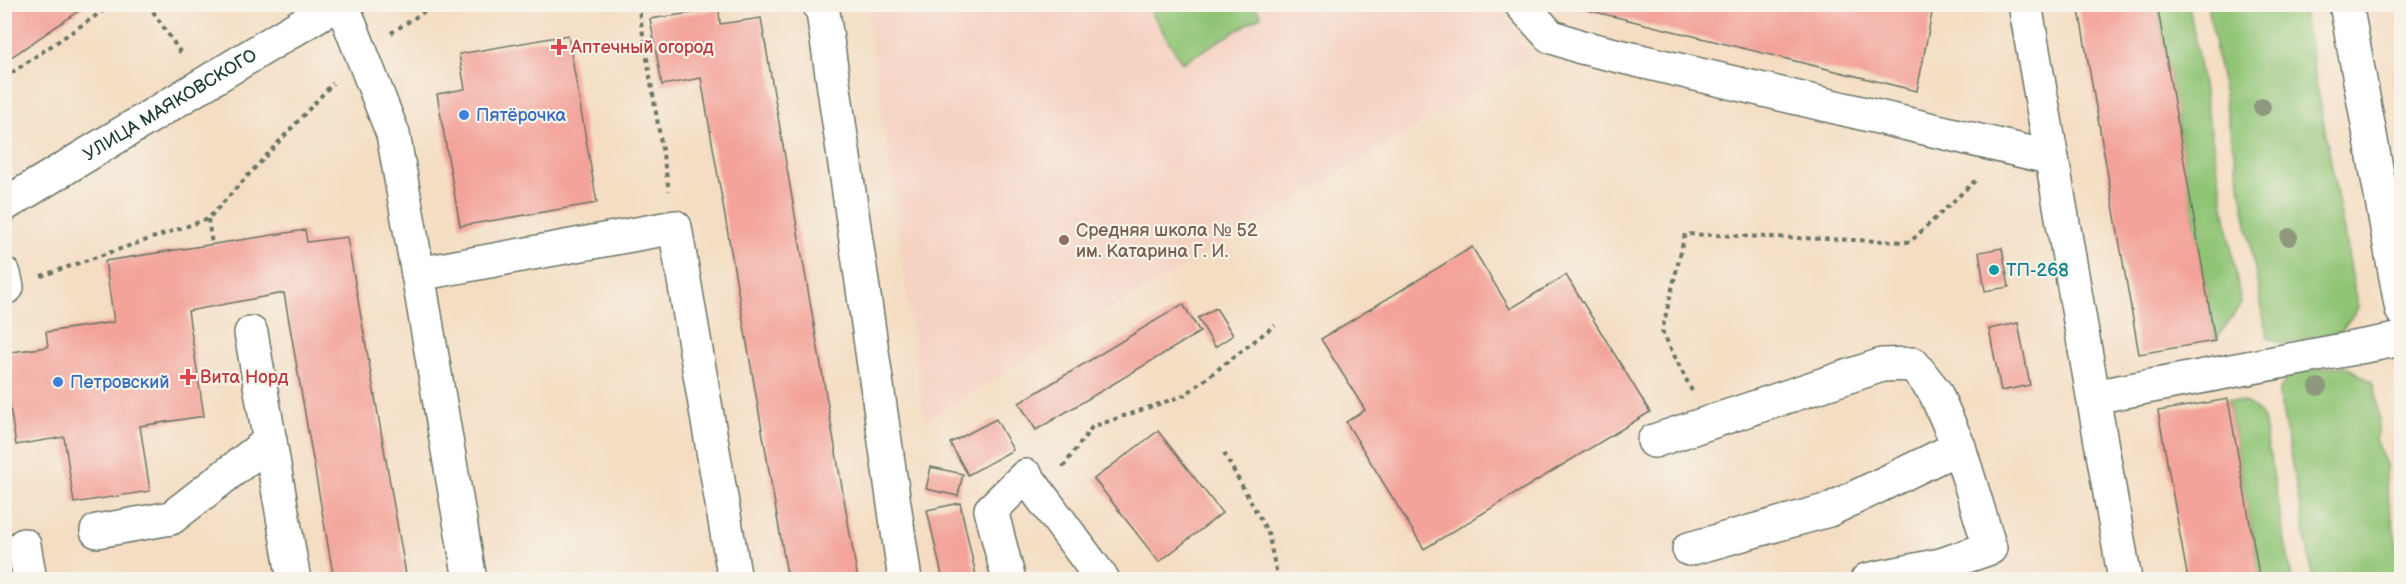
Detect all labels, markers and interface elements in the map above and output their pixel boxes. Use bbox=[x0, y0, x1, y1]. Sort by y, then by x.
place label: Аптечный огород bbox=[570, 37, 714, 58]
marker: Аптечный огород bbox=[552, 40, 566, 54]
street label: УЛИЦА МАЯКОВСКОГО bbox=[80, 44, 261, 165]
place label: Пятёрочка bbox=[476, 105, 567, 126]
marker: Пятёрочка bbox=[457, 108, 471, 122]
place label: Средняя школа № 52 им. Катарина Г. И. bbox=[1076, 220, 1258, 262]
marker: Средняя школа № 52 им. Катарина Г. И. bbox=[1057, 233, 1071, 247]
place label: ТП-268 bbox=[2006, 260, 2069, 281]
marker: ТП-268 bbox=[1987, 263, 2001, 277]
place label: Вита Норд bbox=[200, 367, 288, 388]
marker: Вита Норд bbox=[181, 370, 195, 384]
place label: Петровский bbox=[70, 372, 170, 393]
marker: Петровский bbox=[51, 375, 65, 389]

